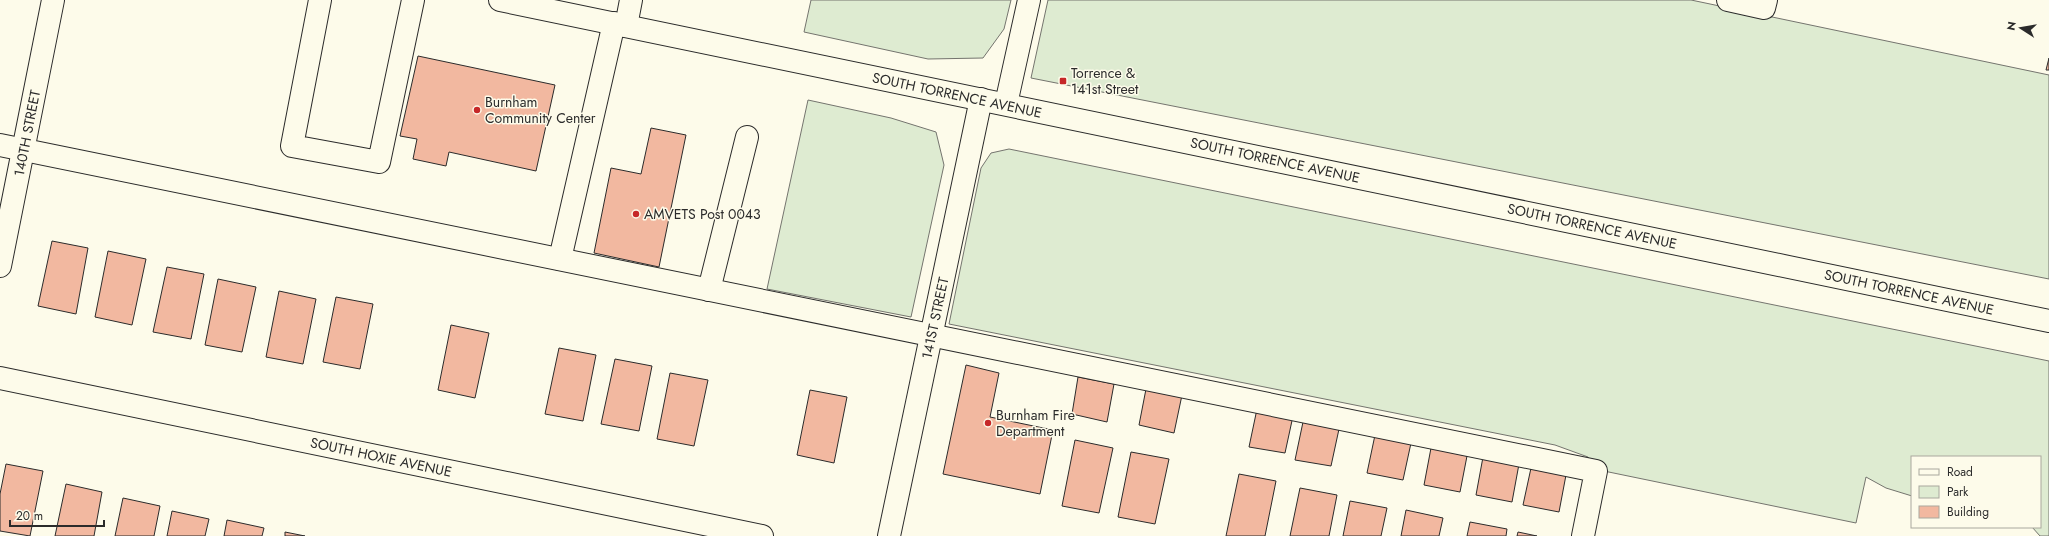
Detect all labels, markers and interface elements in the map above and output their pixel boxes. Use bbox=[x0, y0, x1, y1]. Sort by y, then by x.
north arrow bbox=[2001, 8, 2041, 48]
text: N bbox=[2002, 20, 2020, 32]
place label: Torrence & 141st Street bbox=[1071, 63, 1139, 99]
street label: SOUTH TORRENCE AVENUE bbox=[870, 67, 1044, 123]
marker: Torrence & 141st Street bbox=[1058, 76, 1068, 86]
street label: 140TH STREET bbox=[9, 88, 45, 178]
place label: Burnham Community Center bbox=[485, 92, 596, 128]
marker: Burnham Community Center bbox=[472, 105, 482, 115]
street label: SOUTH TORRENCE AVENUE bbox=[1188, 132, 1362, 188]
street label: SOUTH TORRENCE AVENUE bbox=[1505, 198, 1679, 254]
place label: AMVETS Post 0043 bbox=[644, 204, 761, 224]
marker: AMVETS Post 0043 bbox=[631, 209, 641, 219]
street label: SOUTH TORRENCE AVENUE bbox=[1822, 264, 1996, 320]
street label: 141ST STREET bbox=[917, 275, 954, 361]
place label: Burnham Fire Department bbox=[996, 405, 1075, 441]
marker: Burnham Fire Department bbox=[983, 418, 993, 428]
street label: SOUTH HOXIE AVENUE bbox=[308, 432, 454, 482]
legend bbox=[1911, 456, 2041, 528]
text: Road bbox=[1947, 463, 1973, 481]
text: Park bbox=[1947, 483, 1969, 501]
scale bar bbox=[10, 502, 104, 528]
text: Building bbox=[1947, 503, 1989, 521]
text: 20 m bbox=[16, 507, 43, 525]

